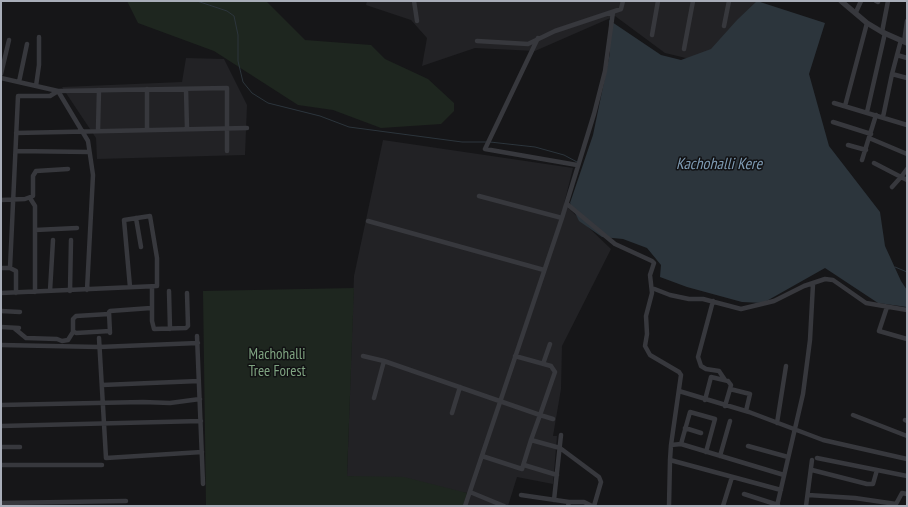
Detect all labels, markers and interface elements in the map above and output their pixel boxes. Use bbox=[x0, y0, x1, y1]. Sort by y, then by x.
water label: Kachohalli Kere bbox=[676, 154, 762, 174]
park label: Machohalli Tree Forest bbox=[248, 346, 306, 381]

